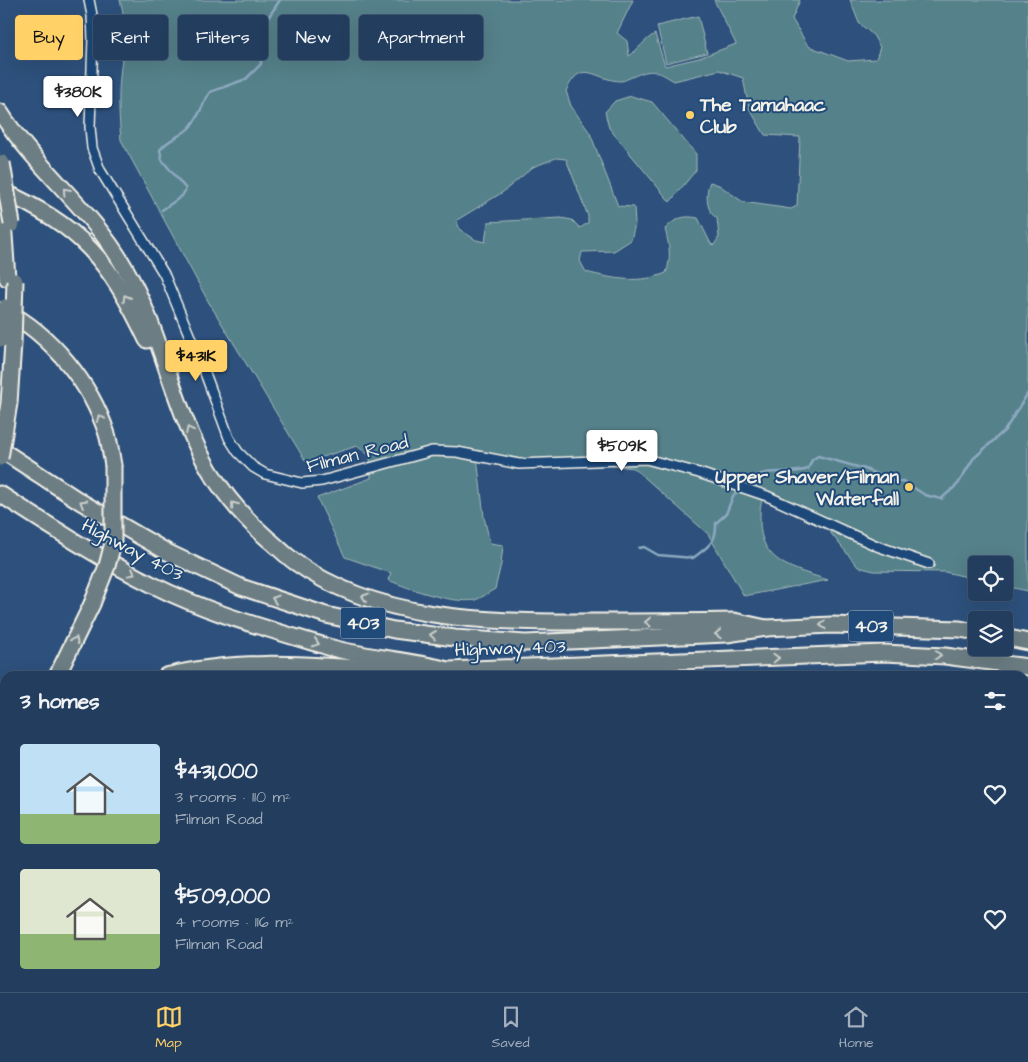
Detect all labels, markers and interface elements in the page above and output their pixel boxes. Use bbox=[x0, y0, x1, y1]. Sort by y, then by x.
chip: Buy bbox=[15, 15, 83, 60]
chip: Rent bbox=[93, 15, 168, 60]
chip: Filters bbox=[178, 15, 268, 60]
chip: New bbox=[278, 15, 349, 60]
chip: Apartment bbox=[359, 15, 483, 60]
pin: $380K bbox=[43, 76, 113, 118]
text: $380K bbox=[54, 81, 102, 103]
place label: The Tamahaac Club bbox=[699, 92, 826, 141]
marker: The Tamahaac Club bbox=[684, 109, 696, 121]
one-way arrow bbox=[63, 187, 72, 196]
one-way arrow bbox=[122, 295, 132, 304]
pin: $431K bbox=[161, 340, 231, 382]
text: $431K bbox=[176, 345, 216, 367]
one-way arrow bbox=[96, 414, 107, 423]
one-way arrow bbox=[185, 426, 195, 435]
street label: Filman Road bbox=[304, 429, 411, 480]
pin: $509K bbox=[587, 430, 657, 472]
text: $509K bbox=[597, 435, 647, 457]
place label: Upper Shaver/Filman Waterfall bbox=[715, 464, 899, 513]
marker: Upper Shaver/Filman Waterfall bbox=[903, 481, 915, 493]
one-way arrow bbox=[80, 500, 89, 509]
one-way arrow bbox=[232, 502, 240, 511]
street label: Highway 403 bbox=[76, 512, 188, 589]
map controls bbox=[968, 556, 1013, 656]
button: locate bbox=[968, 556, 1013, 601]
one-way arrow bbox=[126, 567, 135, 577]
one-way arrow bbox=[362, 593, 370, 603]
one-way arrow bbox=[272, 594, 280, 604]
road number: 403 bbox=[340, 608, 386, 638]
road number: 403 bbox=[848, 610, 894, 642]
button: layers bbox=[968, 611, 1013, 656]
one-way arrow bbox=[644, 617, 652, 627]
one-way arrow bbox=[819, 620, 826, 630]
one-way arrow bbox=[713, 629, 721, 640]
one-way arrow bbox=[429, 631, 437, 641]
street label: Highway 403 bbox=[454, 633, 566, 665]
one-way arrow bbox=[68, 636, 79, 645]
one-way arrow bbox=[311, 637, 320, 647]
one-way arrow bbox=[935, 650, 943, 661]
one-way arrow bbox=[772, 652, 780, 663]
text: 3 homes bbox=[20, 687, 100, 716]
icon: filters bbox=[981, 687, 1009, 715]
text: $431,000 bbox=[175, 757, 258, 786]
icon: home bbox=[60, 764, 120, 824]
icon: heart bbox=[981, 780, 1009, 808]
text: 3 rooms · 110 m² bbox=[175, 786, 291, 808]
text: Filman Road bbox=[175, 808, 263, 830]
text: $509,000 bbox=[175, 882, 270, 911]
icon: home bbox=[60, 889, 120, 949]
icon: heart bbox=[981, 905, 1009, 933]
text: 4 rooms · 116 m² bbox=[175, 911, 294, 933]
text: Filman Road bbox=[175, 933, 263, 955]
tab: Map bbox=[155, 1003, 183, 1053]
tab: Saved bbox=[492, 1003, 530, 1053]
tab: Home bbox=[839, 1003, 873, 1053]

